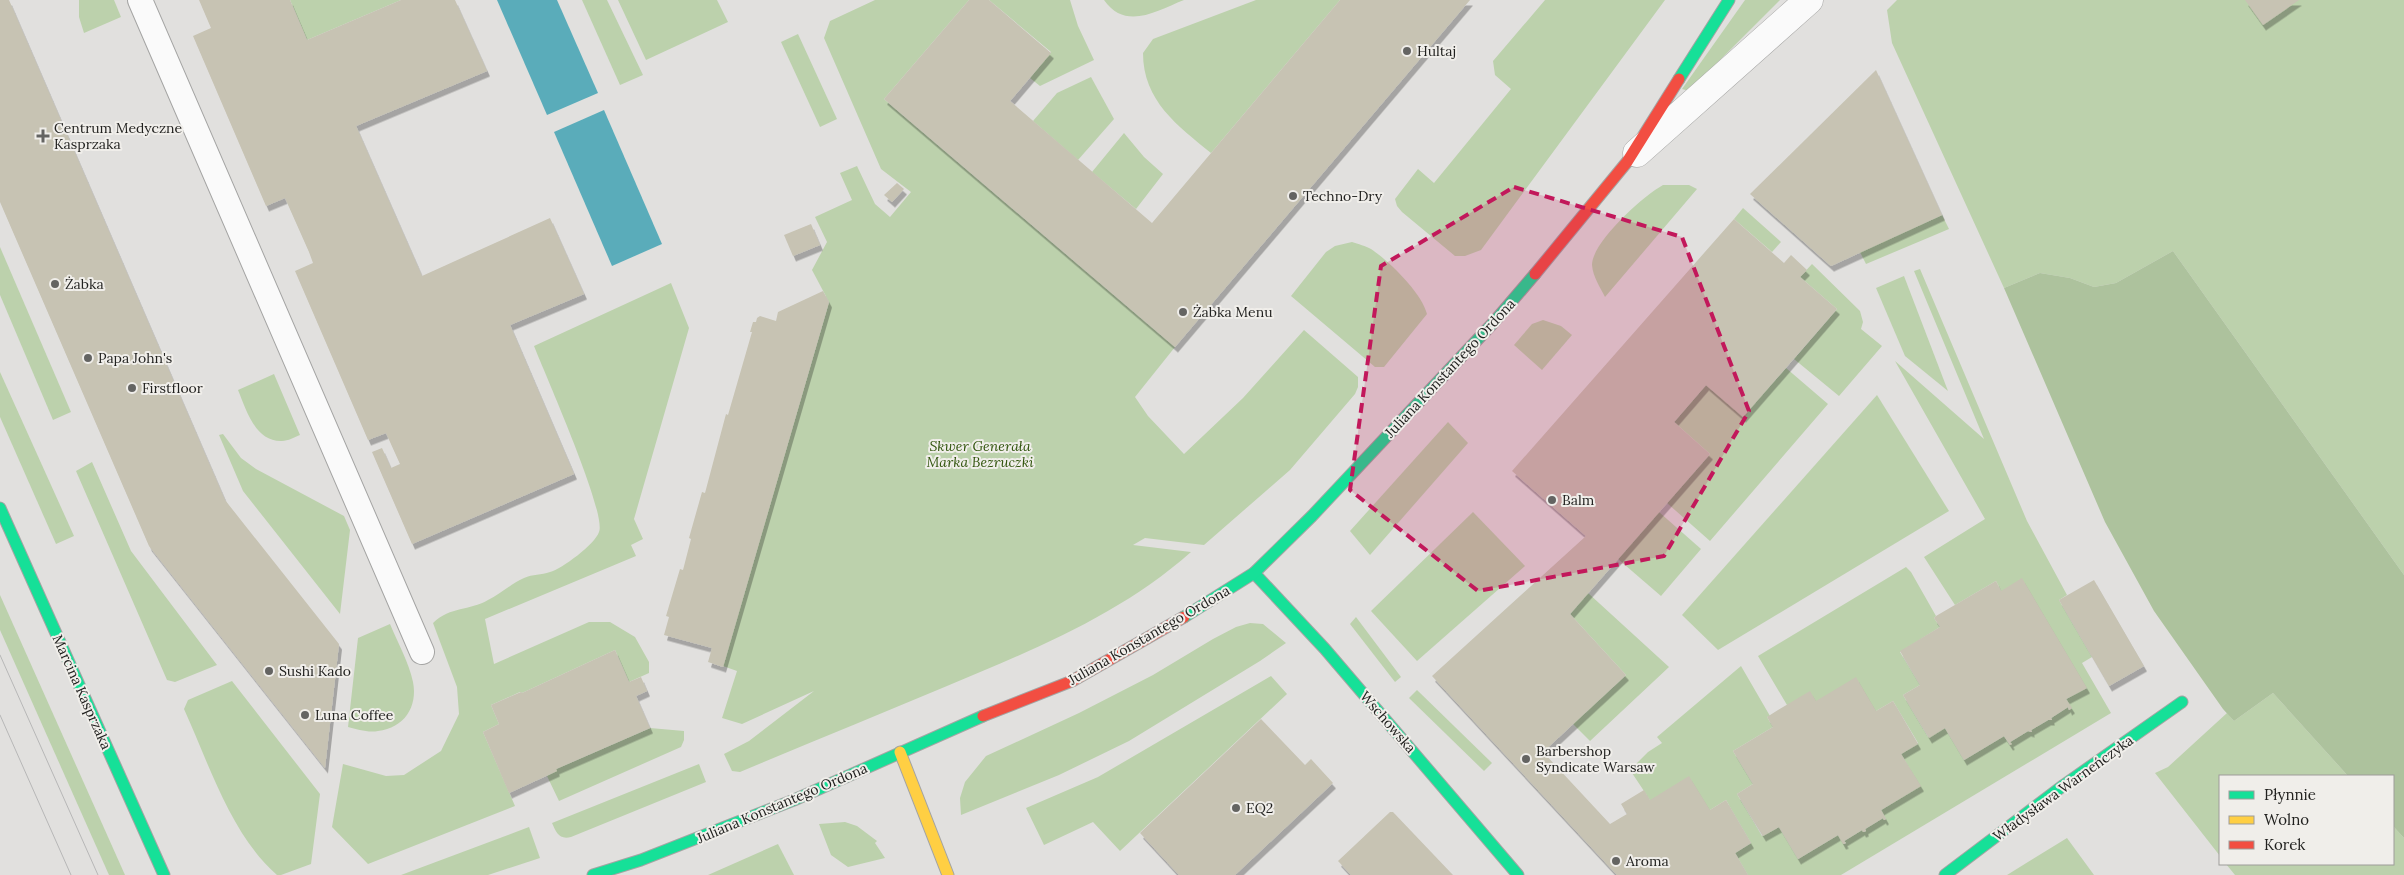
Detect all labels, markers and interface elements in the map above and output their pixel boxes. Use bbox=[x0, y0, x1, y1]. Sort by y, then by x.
place label: Hultaj bbox=[1417, 42, 1456, 60]
marker: Hultaj bbox=[1401, 45, 1413, 57]
place label: Centrum Medyczne Kasprzaka bbox=[54, 119, 183, 153]
marker: Centrum Medyczne Kasprzaka bbox=[36, 129, 50, 143]
place label: Techno-Dry bbox=[1303, 187, 1383, 205]
marker: Techno-Dry bbox=[1287, 190, 1299, 202]
place label: Żabka bbox=[65, 275, 104, 293]
marker: Żabka bbox=[49, 278, 61, 290]
street label: Juliana Konstantego Ordona bbox=[1380, 295, 1519, 442]
place label: Żabka Menu bbox=[1193, 303, 1273, 321]
marker: Żabka Menu bbox=[1177, 306, 1189, 318]
place label: Papa John's bbox=[98, 349, 172, 367]
marker: Papa John's bbox=[82, 352, 94, 364]
place label: Firstfloor bbox=[142, 379, 203, 397]
marker: Firstfloor bbox=[126, 382, 138, 394]
park label: Skwer Generała Marka Bezruczki bbox=[927, 437, 1034, 471]
place label: Balm bbox=[1562, 491, 1595, 509]
marker: Balm bbox=[1546, 494, 1558, 506]
street label: Juliana Konstantego Ordona bbox=[1064, 581, 1233, 689]
street label: Marcina Kasprzaka bbox=[49, 632, 115, 752]
place label: Sushi Kado bbox=[279, 662, 351, 680]
marker: Sushi Kado bbox=[263, 665, 275, 677]
street label: Wschowska bbox=[1356, 687, 1420, 757]
place label: Luna Coffee bbox=[315, 706, 394, 724]
marker: Luna Coffee bbox=[299, 709, 311, 721]
street label: Władysława Warneńczyka bbox=[1989, 731, 2137, 845]
place label: Barbershop Syndicate Warsaw bbox=[1536, 742, 1655, 776]
marker: Barbershop Syndicate Warsaw bbox=[1520, 753, 1532, 765]
street label: Juliana Konstantego Ordona bbox=[693, 759, 870, 848]
legend bbox=[2219, 775, 2394, 865]
text: Płynnie bbox=[2264, 785, 2316, 804]
place label: EQ2 bbox=[1246, 799, 1273, 817]
marker: EQ2 bbox=[1230, 802, 1242, 814]
text: Wolno bbox=[2264, 810, 2309, 829]
text: Korek bbox=[2264, 835, 2305, 854]
place label: Aroma bbox=[1625, 852, 1669, 870]
marker: Aroma bbox=[1610, 855, 1622, 867]

